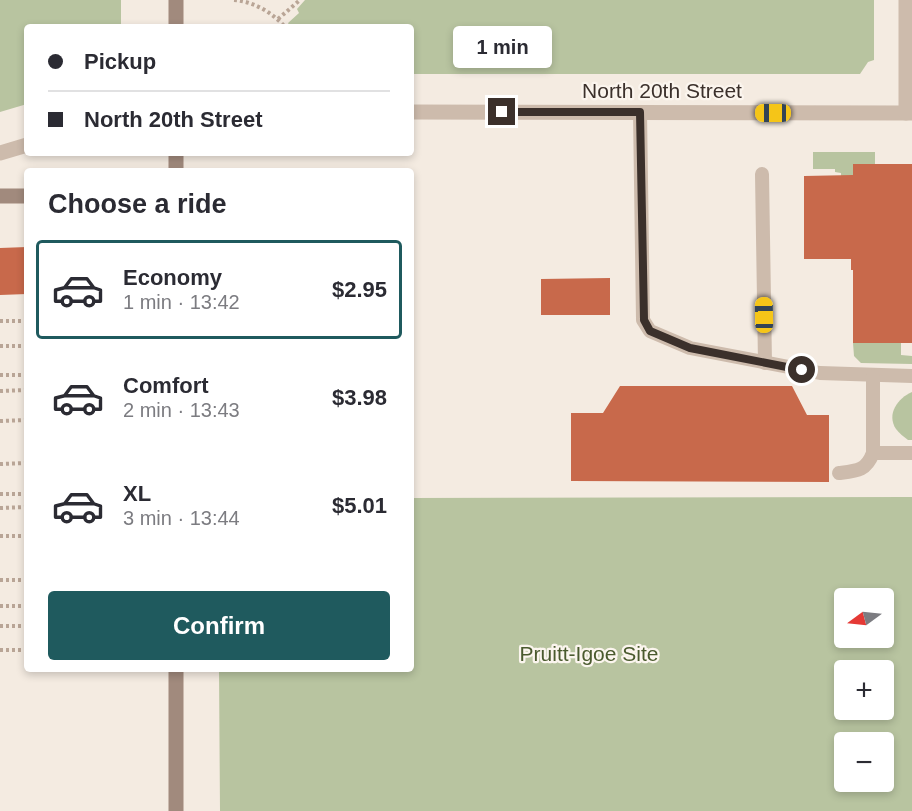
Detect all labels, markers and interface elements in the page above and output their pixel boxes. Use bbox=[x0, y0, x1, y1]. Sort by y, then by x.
callout: 1 min bbox=[452, 25, 552, 67]
text: 1 min bbox=[476, 36, 529, 58]
text: Pickup bbox=[84, 49, 156, 74]
street label: North 20th Street bbox=[582, 79, 742, 102]
route end bbox=[488, 98, 515, 125]
car bbox=[755, 104, 791, 122]
text: North 20th Street bbox=[84, 107, 262, 132]
text: Choose a ride bbox=[48, 189, 227, 219]
icon: car bbox=[51, 263, 105, 317]
text: Economy bbox=[123, 265, 222, 290]
text: $2.95 bbox=[332, 277, 387, 302]
text: 1 min · 13:42 bbox=[123, 291, 240, 313]
car bbox=[755, 297, 773, 333]
route start bbox=[788, 356, 815, 383]
icon: car bbox=[51, 371, 105, 425]
text: Comfort bbox=[123, 373, 209, 398]
text: $3.98 bbox=[332, 385, 387, 410]
text: 2 min · 13:43 bbox=[123, 399, 240, 421]
icon: car bbox=[51, 479, 105, 533]
text: XL bbox=[123, 481, 151, 506]
text: $5.01 bbox=[332, 493, 387, 518]
text: 3 min · 13:44 bbox=[123, 507, 240, 529]
north arrow bbox=[834, 588, 894, 648]
map controls bbox=[834, 588, 894, 792]
button: Confirm bbox=[48, 591, 390, 660]
park label: Pruitt-Igoe Site bbox=[520, 642, 658, 665]
button: + bbox=[834, 660, 894, 720]
button: − bbox=[834, 732, 894, 792]

